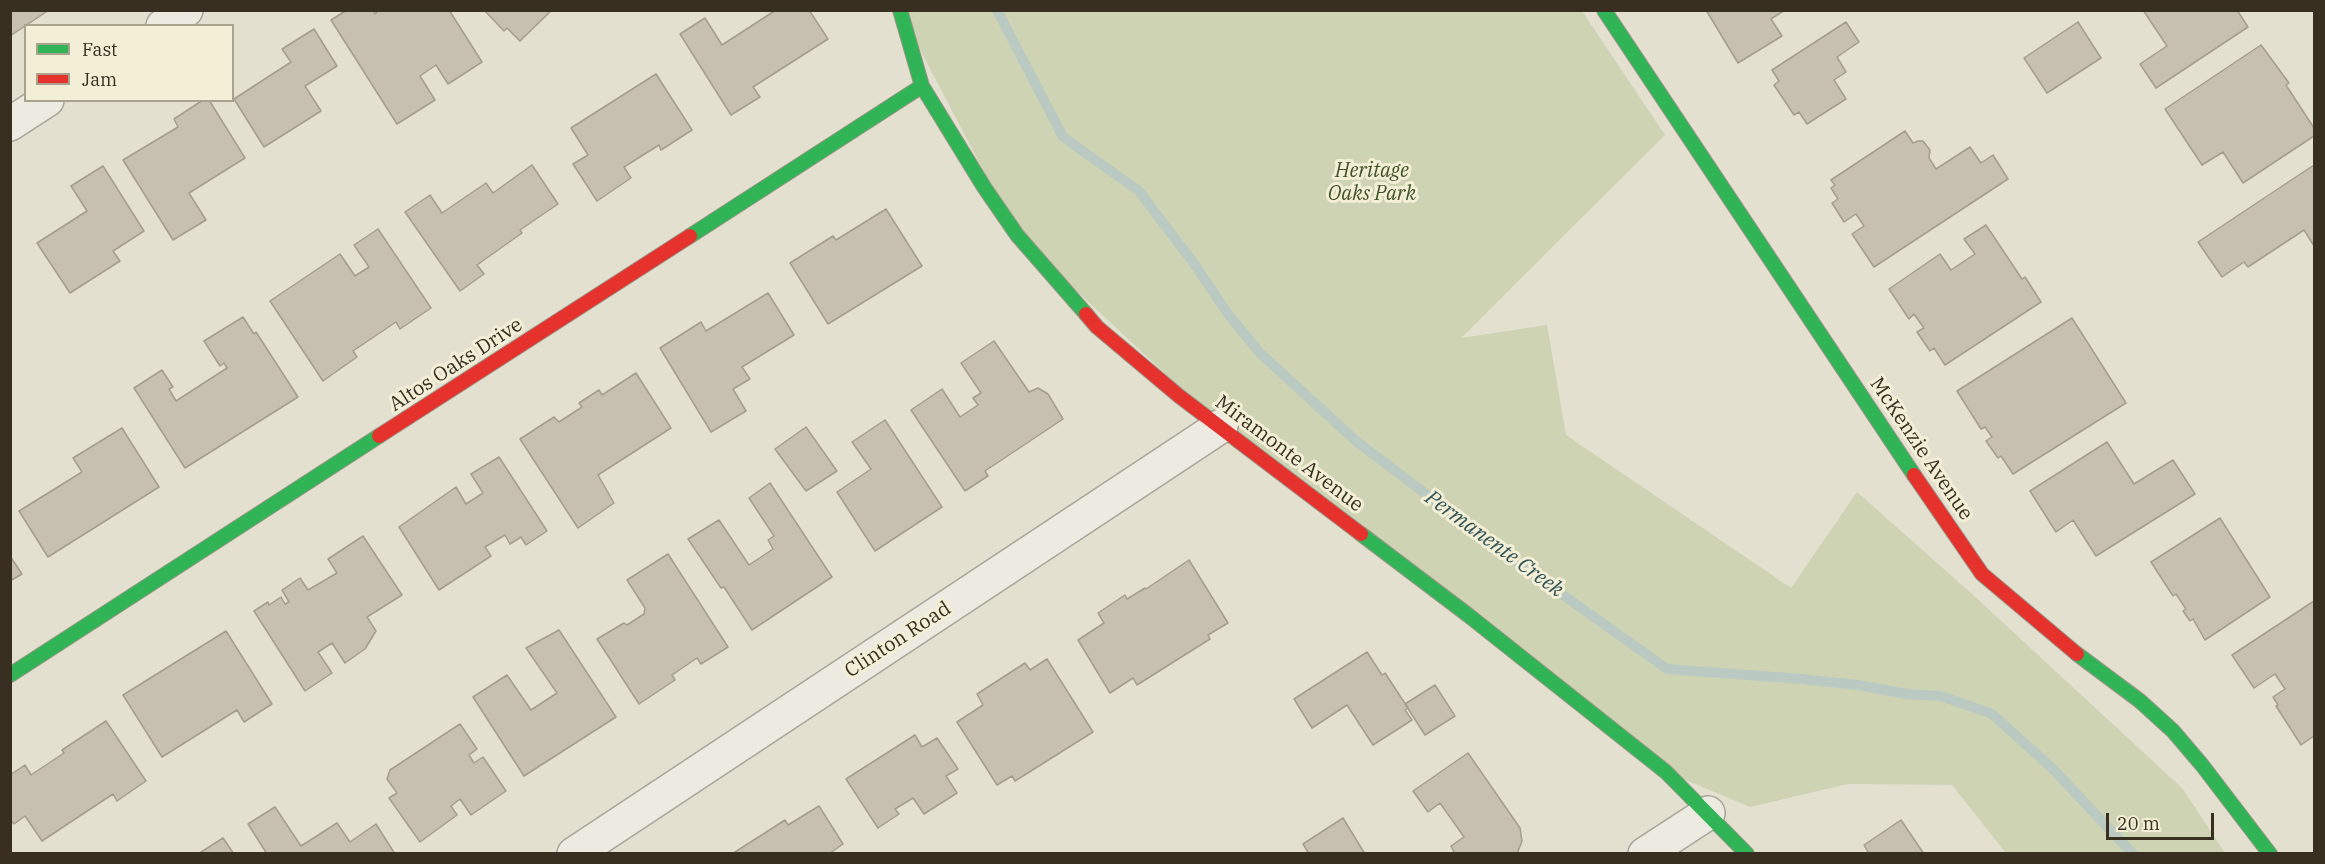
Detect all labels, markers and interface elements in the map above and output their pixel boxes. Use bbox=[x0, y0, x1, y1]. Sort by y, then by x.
legend bbox=[24, 24, 234, 102]
text: Fast bbox=[82, 38, 117, 61]
text: Jam bbox=[82, 68, 117, 91]
park label: Heritage Oaks Park bbox=[1328, 159, 1416, 206]
street label: Altos Oaks Drive bbox=[385, 313, 527, 417]
street label: McKenzie Avenue bbox=[1864, 373, 1978, 525]
street label: Miramonte Avenue bbox=[1210, 390, 1368, 518]
water label: Permanente Creek bbox=[1420, 485, 1568, 603]
street label: Clinton Road bbox=[841, 597, 955, 683]
scale bar bbox=[2109, 801, 2217, 839]
text: 20 m bbox=[2117, 812, 2160, 835]

